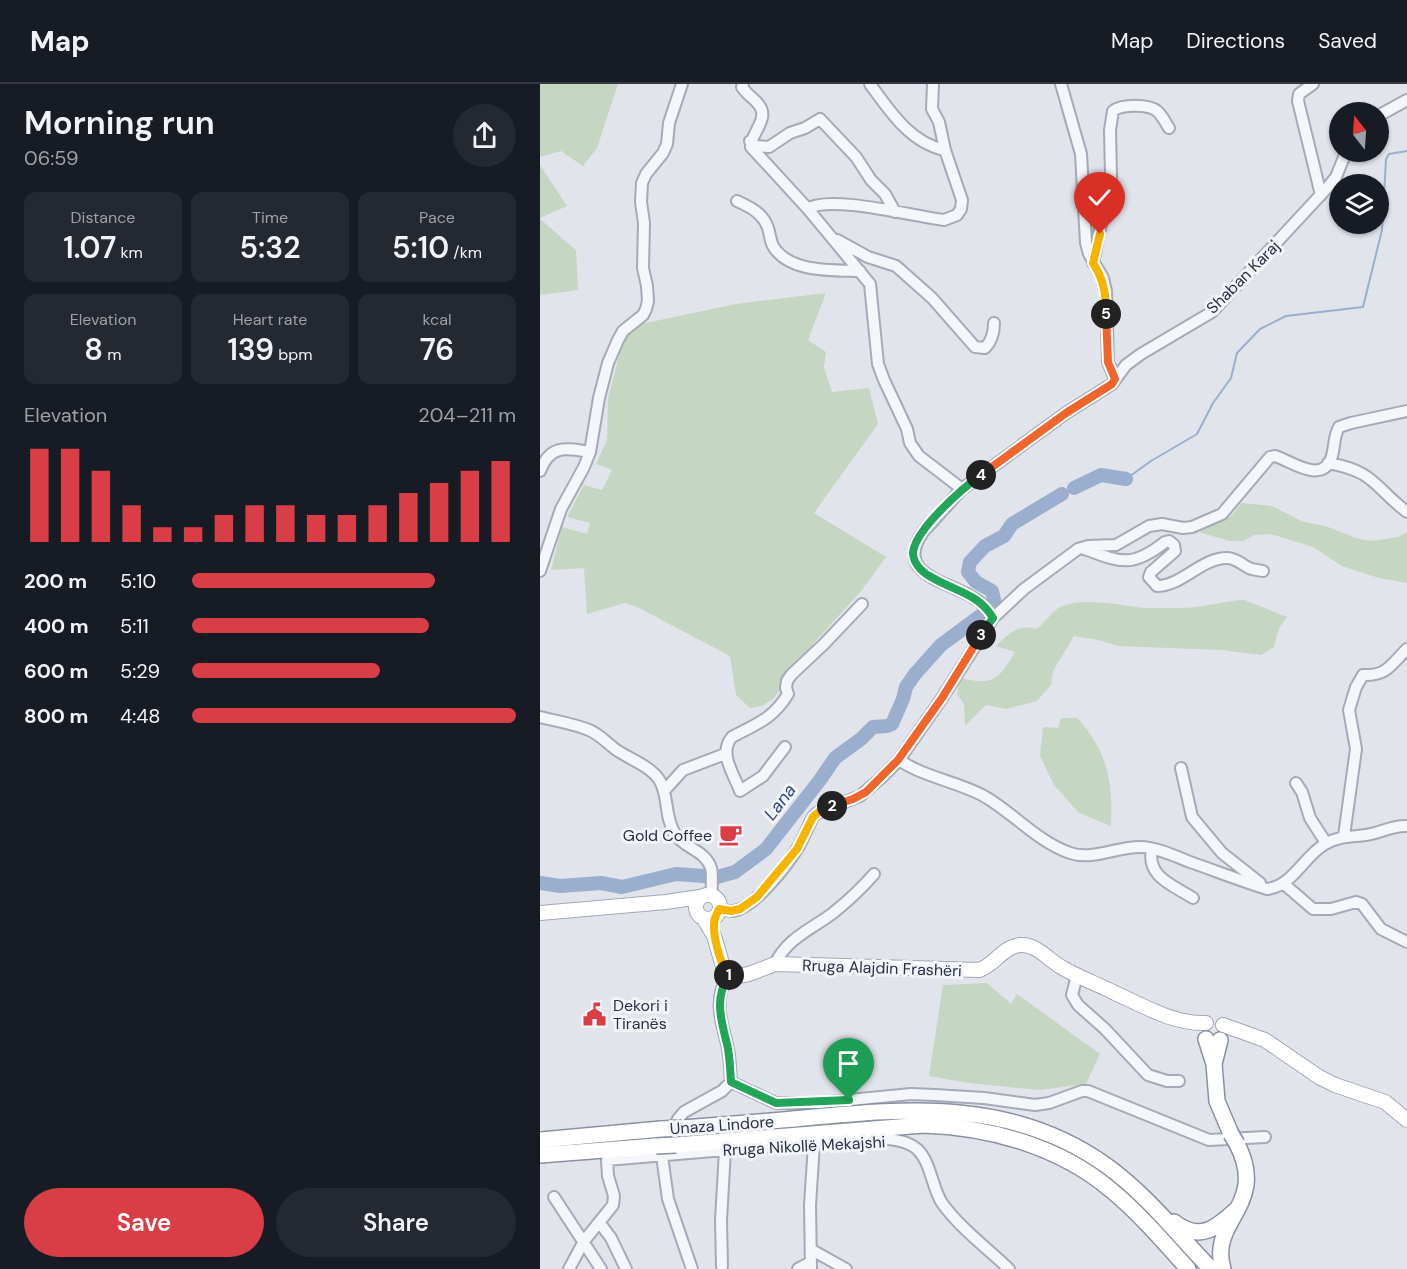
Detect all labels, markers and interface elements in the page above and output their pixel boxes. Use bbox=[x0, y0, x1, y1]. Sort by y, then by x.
text: Map bbox=[30, 23, 90, 60]
text: Map bbox=[1111, 27, 1153, 55]
text: Directions bbox=[1186, 27, 1285, 55]
text: Saved bbox=[1318, 27, 1377, 55]
text: Morning run bbox=[24, 101, 215, 144]
north arrow bbox=[1329, 102, 1389, 162]
map controls bbox=[1329, 102, 1389, 234]
button: share bbox=[453, 104, 516, 167]
text: 06:59 bbox=[24, 145, 78, 171]
pin bbox=[1074, 172, 1125, 234]
button: layers bbox=[1329, 174, 1389, 234]
icon: check bbox=[1083, 181, 1116, 214]
text: Distance bbox=[71, 207, 135, 228]
text: Time bbox=[252, 207, 288, 228]
text: Pace bbox=[419, 207, 455, 228]
text: 1.07 bbox=[63, 228, 116, 267]
text: 5:32 bbox=[240, 228, 301, 267]
text: 5:10 bbox=[392, 228, 449, 267]
street label: Shaban Karaj bbox=[1202, 236, 1284, 318]
text: km bbox=[116, 242, 143, 263]
text: /km bbox=[449, 242, 482, 263]
pin: 5 bbox=[1091, 299, 1121, 329]
text: 5 bbox=[1101, 303, 1111, 324]
text: Elevation bbox=[70, 309, 136, 330]
text: Heart rate bbox=[233, 309, 307, 330]
text: kcal bbox=[423, 309, 451, 330]
text: 8 bbox=[84, 330, 103, 369]
text: 139 bbox=[227, 330, 274, 369]
text: 76 bbox=[420, 330, 454, 369]
text: m bbox=[103, 344, 122, 365]
text: bpm bbox=[274, 344, 313, 365]
text: Elevation bbox=[24, 402, 107, 428]
text: 204–211 m bbox=[418, 402, 516, 428]
pin: 4 bbox=[966, 460, 996, 490]
text: 4 bbox=[976, 464, 986, 485]
text: 200 m bbox=[24, 568, 87, 594]
text: 5:10 bbox=[120, 568, 156, 594]
text: 400 m bbox=[24, 613, 89, 639]
text: 5:11 bbox=[120, 613, 149, 639]
pin: 3 bbox=[966, 620, 996, 650]
text: 3 bbox=[976, 624, 986, 645]
text: 600 m bbox=[24, 658, 88, 684]
text: 5:29 bbox=[120, 658, 160, 684]
text: 800 m bbox=[24, 703, 88, 729]
text: 4:48 bbox=[120, 703, 160, 729]
water label: Lana bbox=[758, 779, 802, 825]
pin: 2 bbox=[817, 791, 847, 821]
text: 2 bbox=[827, 795, 837, 816]
cafe icon: Gold Coffee bbox=[717, 822, 743, 848]
place label: Gold Coffee bbox=[623, 825, 712, 846]
street label: Rruga Alajdin Frashëri bbox=[802, 955, 962, 981]
pin: 1 bbox=[714, 960, 744, 990]
text: 1 bbox=[726, 964, 732, 985]
place label: Dekori i Tiranës bbox=[613, 995, 668, 1034]
public building icon: Dekori i Tiranës bbox=[582, 1001, 608, 1027]
pin bbox=[823, 1038, 874, 1100]
icon: arrive bbox=[832, 1047, 865, 1080]
street label: Unaza Lindore bbox=[669, 1111, 775, 1139]
street label: Rruga Nikollë Mekajshi bbox=[722, 1131, 886, 1161]
button: Save bbox=[24, 1188, 264, 1257]
button: Share bbox=[276, 1188, 516, 1257]

